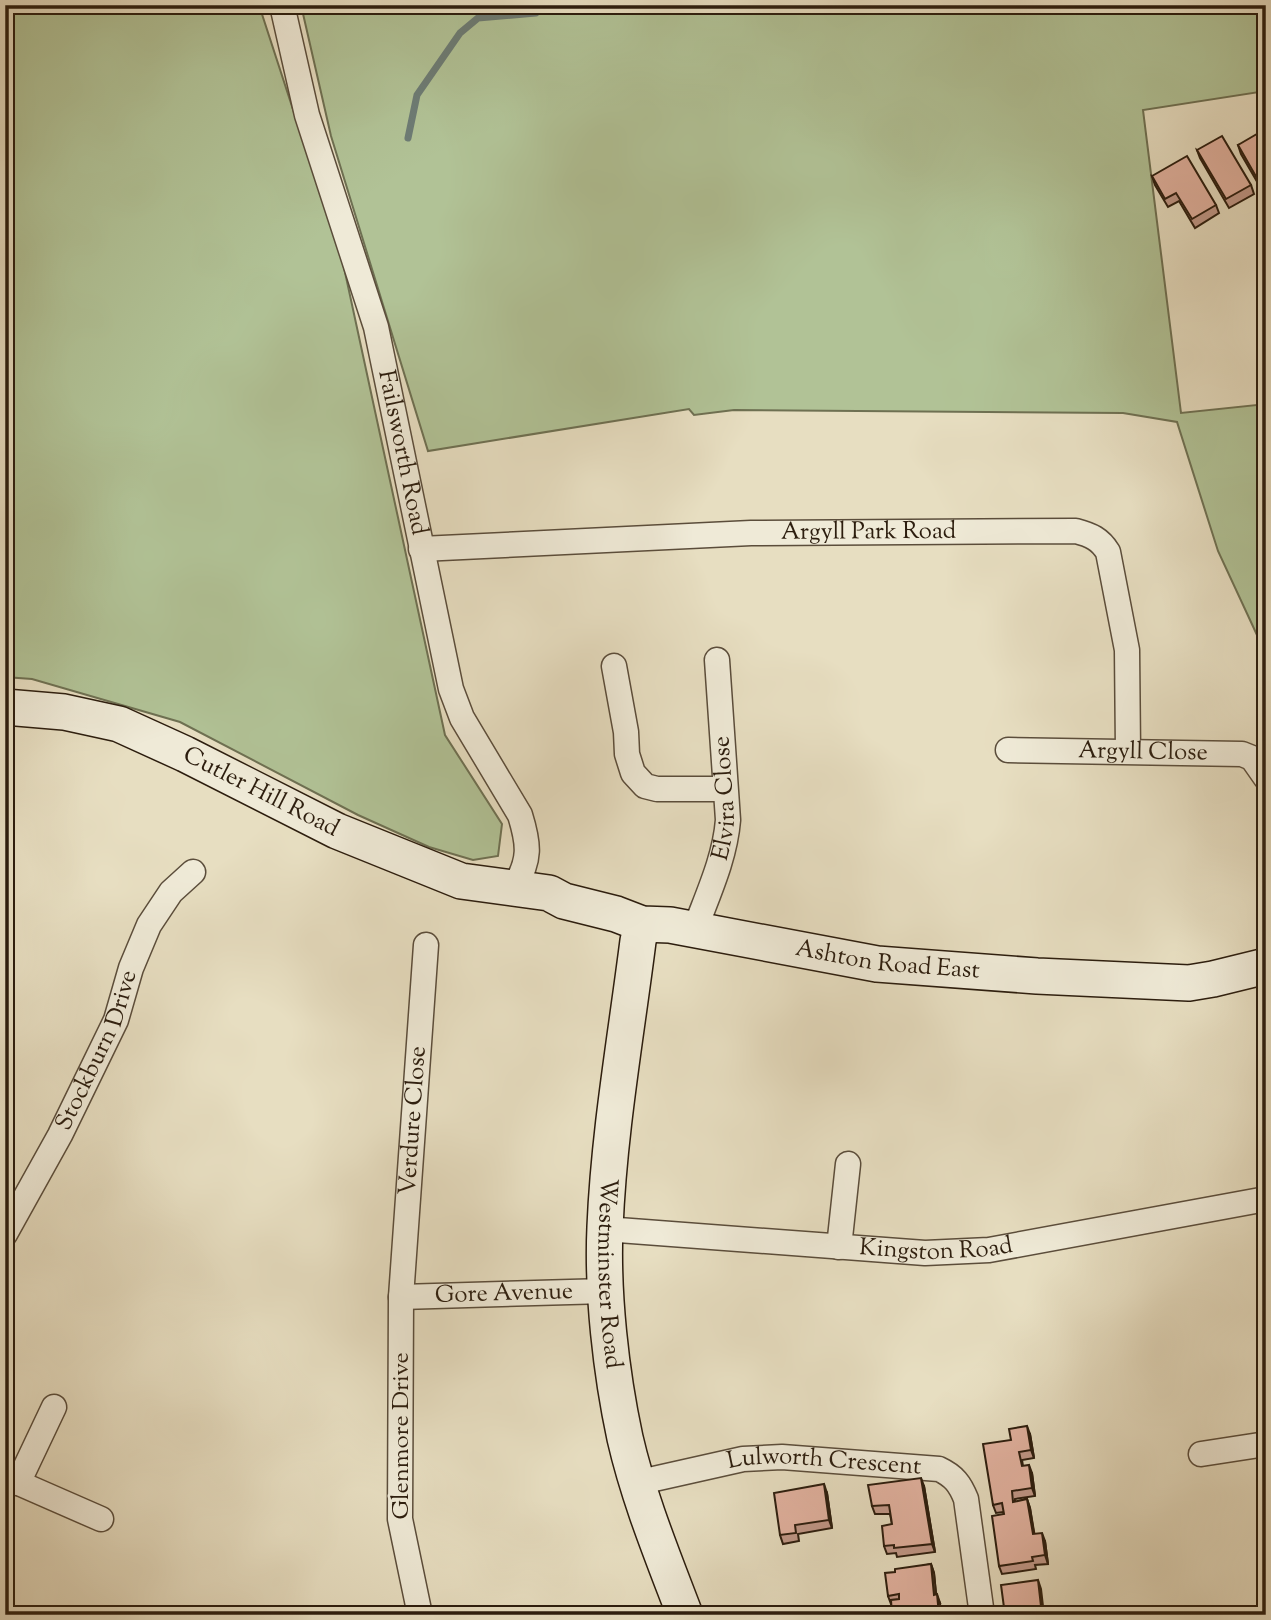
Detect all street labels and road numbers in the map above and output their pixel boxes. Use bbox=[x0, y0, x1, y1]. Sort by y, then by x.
street label: Failsworth Road bbox=[368, 367, 436, 539]
street label: Argyll Park Road bbox=[781, 515, 957, 550]
street label: Argyll Close bbox=[1078, 734, 1208, 770]
street label: Elvira Close bbox=[704, 735, 745, 864]
street label: Cutler Hill Road bbox=[177, 739, 345, 846]
street label: Ashton Road East bbox=[792, 932, 981, 989]
street label: Stockburn Drive bbox=[48, 966, 146, 1137]
street label: Verdure Close bbox=[391, 1045, 436, 1196]
street label: Westminster Road bbox=[587, 1177, 630, 1371]
street label: Kingston Road bbox=[858, 1229, 1016, 1270]
street label: Gore Avenue bbox=[434, 1275, 574, 1313]
street label: Glenmore Drive bbox=[385, 1352, 419, 1520]
street label: Lulworth Crescent bbox=[724, 1440, 922, 1485]

